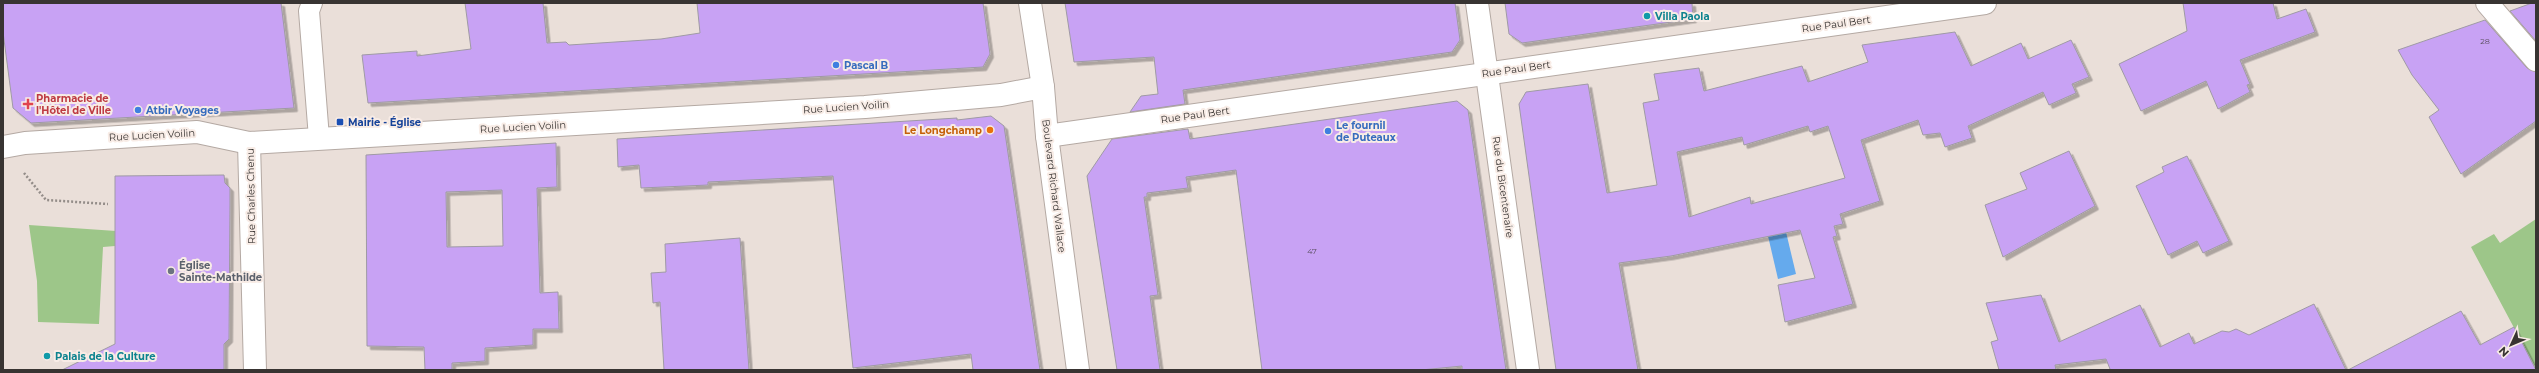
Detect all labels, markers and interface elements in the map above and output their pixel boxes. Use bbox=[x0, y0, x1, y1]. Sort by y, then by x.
place label: Villa Paola bbox=[1654, 10, 1710, 23]
marker: Villa Paola bbox=[1642, 11, 1652, 21]
street label: Rue Paul Bert bbox=[1801, 13, 1871, 35]
house number: 28 bbox=[2480, 36, 2490, 46]
street label: Rue Paul Bert bbox=[1481, 58, 1551, 80]
place label: Pascal B bbox=[844, 59, 889, 72]
marker: Pascal B bbox=[831, 60, 841, 70]
place label: Pharmacie de l'Hôtel de Ville bbox=[36, 92, 111, 117]
street label: Rue Lucien Voilin bbox=[802, 98, 890, 116]
marker: Pharmacie de l'Hôtel de Ville bbox=[23, 99, 33, 109]
place label: Atbir Voyages bbox=[145, 104, 220, 117]
street label: Rue Paul Bert bbox=[1160, 104, 1230, 126]
marker: Atbir Voyages bbox=[133, 105, 143, 115]
place label: Mairie - Église bbox=[348, 116, 421, 129]
marker: Mairie - Église bbox=[335, 117, 345, 127]
street label: Rue Lucien Voilin bbox=[480, 118, 566, 136]
street label: Boulevard Richard Wallace bbox=[1039, 119, 1069, 253]
place label: Le fournil de Puteaux bbox=[1336, 119, 1396, 144]
place label: Le Longchamp bbox=[904, 124, 982, 137]
marker: Le Longchamp bbox=[985, 125, 995, 135]
street label: Rue Lucien Voilin bbox=[109, 126, 195, 144]
marker: Le fournil de Puteaux bbox=[1323, 126, 1333, 136]
street label: Rue du Bicentenaire bbox=[1489, 135, 1517, 239]
street label: Rue Charles Chenu bbox=[244, 148, 258, 244]
house number: 47 bbox=[1307, 246, 1317, 256]
place label: Église Sainte-Mathilde bbox=[179, 259, 262, 284]
marker: Église Sainte-Mathilde bbox=[166, 266, 176, 276]
north arrow bbox=[2491, 325, 2531, 365]
text: N bbox=[2496, 344, 2512, 360]
place label: Palais de la Culture bbox=[55, 350, 155, 363]
marker: Palais de la Culture bbox=[42, 351, 52, 361]

